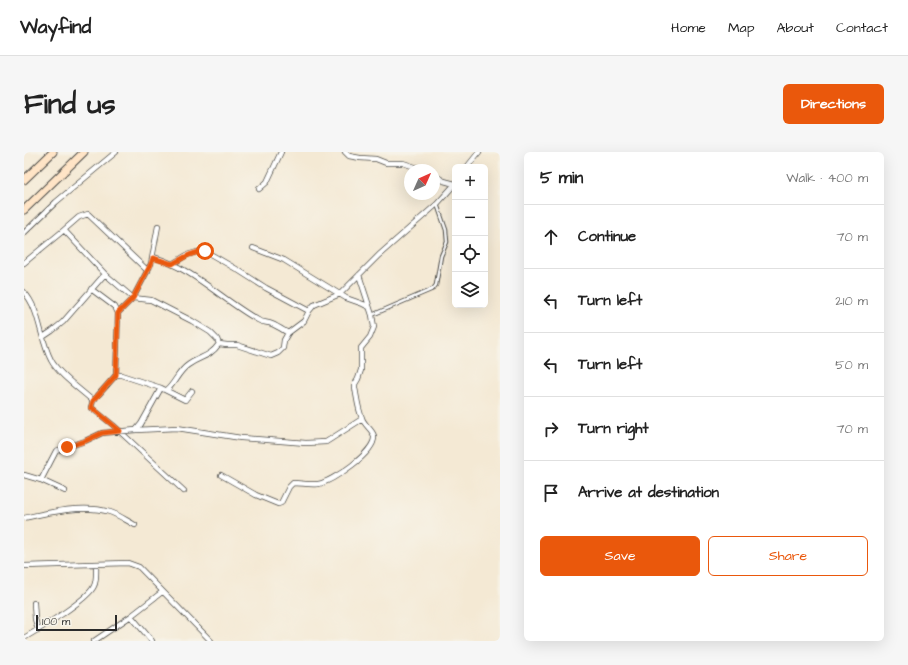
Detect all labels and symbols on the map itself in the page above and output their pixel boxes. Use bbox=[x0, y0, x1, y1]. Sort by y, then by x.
north arrow bbox=[404, 164, 440, 200]
route start bbox=[196, 242, 214, 260]
route end bbox=[58, 438, 76, 456]
scale bar bbox=[36, 613, 117, 632]

